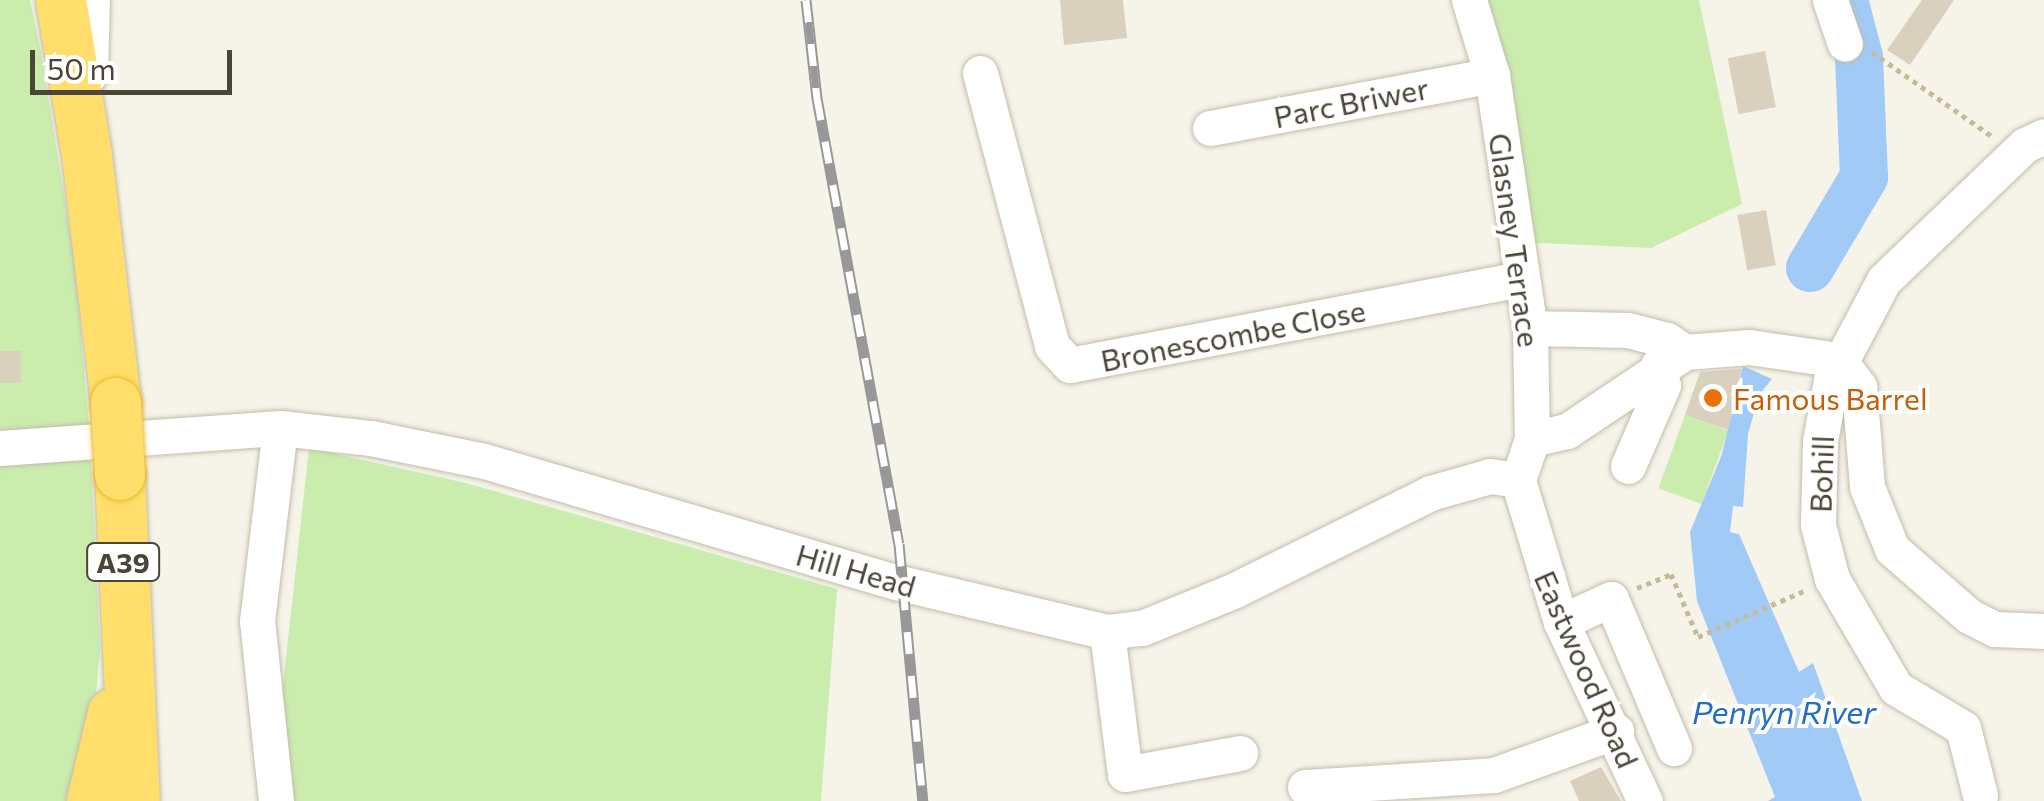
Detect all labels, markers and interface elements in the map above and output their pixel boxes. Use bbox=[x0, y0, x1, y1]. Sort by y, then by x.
scale bar bbox=[35, 30, 238, 92]
text: 50 m bbox=[47, 49, 116, 86]
street label: Parc Briwer bbox=[1271, 69, 1431, 135]
street label: Glasney Terrace bbox=[1482, 131, 1548, 349]
street label: Bronescombe Close bbox=[1098, 292, 1368, 378]
place label: Famous Barrel bbox=[1733, 380, 1927, 416]
marker: Famous Barrel bbox=[1702, 387, 1724, 409]
street label: Bohill bbox=[1802, 435, 1840, 513]
street label: Hill Head bbox=[792, 536, 920, 604]
road number: A39 bbox=[86, 539, 160, 585]
street label: Eastwood Road bbox=[1527, 565, 1647, 773]
water label: Penryn River bbox=[1692, 692, 1876, 730]

